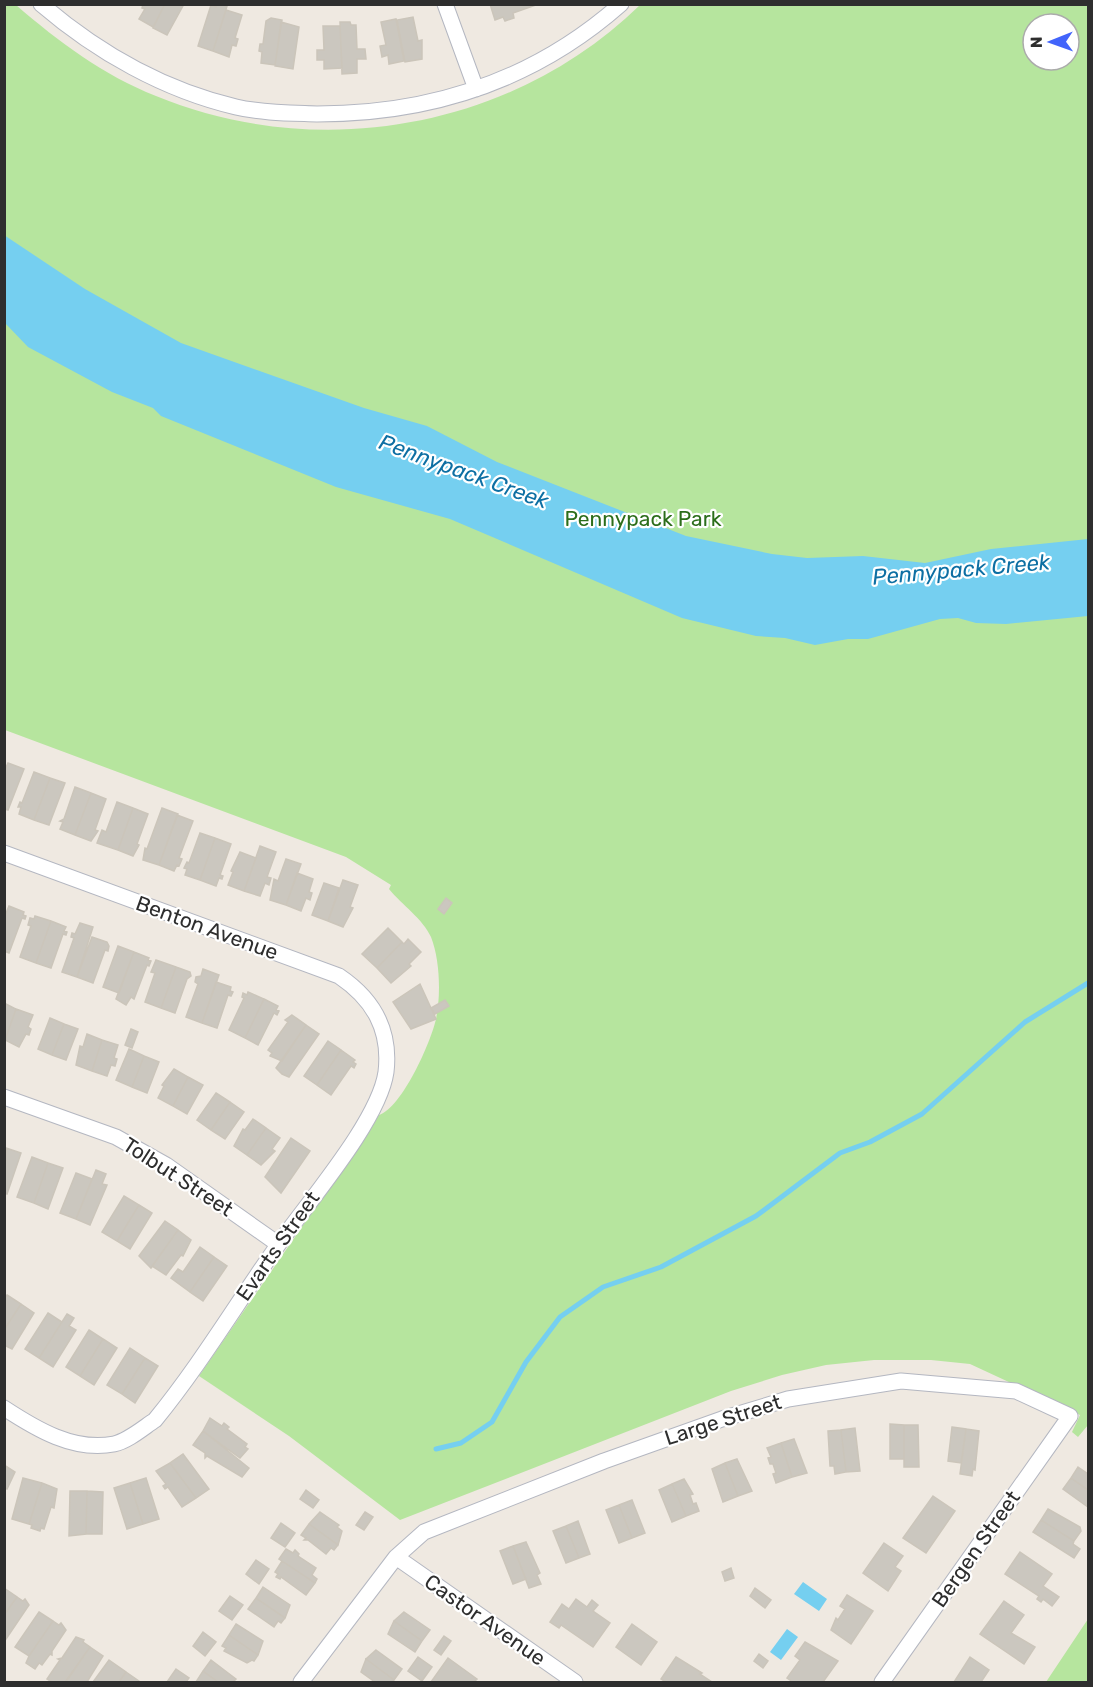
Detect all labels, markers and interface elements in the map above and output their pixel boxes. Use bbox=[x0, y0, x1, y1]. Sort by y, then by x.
north arrow bbox=[1021, 12, 1081, 72]
text: N bbox=[1027, 36, 1046, 48]
water label: Pennypack Creek bbox=[375, 428, 553, 515]
park label: Pennypack Park bbox=[565, 506, 722, 531]
water label: Pennypack Creek bbox=[871, 548, 1052, 591]
street label: Benton Avenue bbox=[133, 890, 282, 965]
street label: Tolbut Street bbox=[118, 1132, 238, 1222]
street label: Evarts Street bbox=[231, 1186, 325, 1305]
street label: Large Street bbox=[661, 1389, 784, 1450]
street label: Bergen Street bbox=[926, 1486, 1025, 1612]
street label: Castor Avenue bbox=[420, 1569, 551, 1671]

